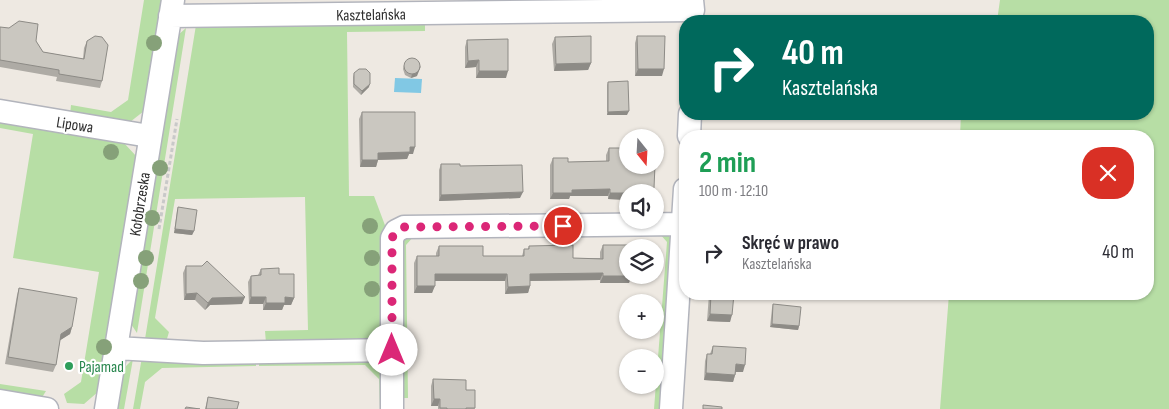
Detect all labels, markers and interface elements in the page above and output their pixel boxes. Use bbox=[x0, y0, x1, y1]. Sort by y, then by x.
street label: Kasztelańska bbox=[336, 5, 406, 26]
text: 40 m bbox=[782, 32, 844, 75]
icon: right bbox=[699, 35, 764, 100]
text: Kasztelańska bbox=[782, 75, 878, 102]
street label: Lipowa bbox=[55, 113, 95, 138]
north arrow bbox=[619, 129, 664, 174]
map controls bbox=[619, 129, 664, 394]
text: 2 min bbox=[699, 145, 756, 181]
button: close bbox=[1082, 147, 1134, 199]
street label: Kołobrzeska bbox=[126, 171, 155, 238]
text: 100 m · 12:10 bbox=[699, 182, 768, 201]
button: sound bbox=[619, 184, 664, 229]
pin bbox=[542, 205, 584, 247]
icon: arrive bbox=[549, 212, 577, 240]
text: Skręć w prawo bbox=[742, 232, 839, 255]
button: layers bbox=[619, 239, 664, 284]
icon: right bbox=[699, 239, 727, 267]
text: 40 m bbox=[1102, 241, 1134, 264]
text: Kasztelańska bbox=[742, 255, 812, 274]
button: + bbox=[619, 294, 664, 339]
position arrow bbox=[365, 323, 417, 375]
button: − bbox=[619, 349, 664, 394]
place label: Pajamad bbox=[79, 358, 124, 377]
marker: Pajamad bbox=[63, 360, 75, 372]

